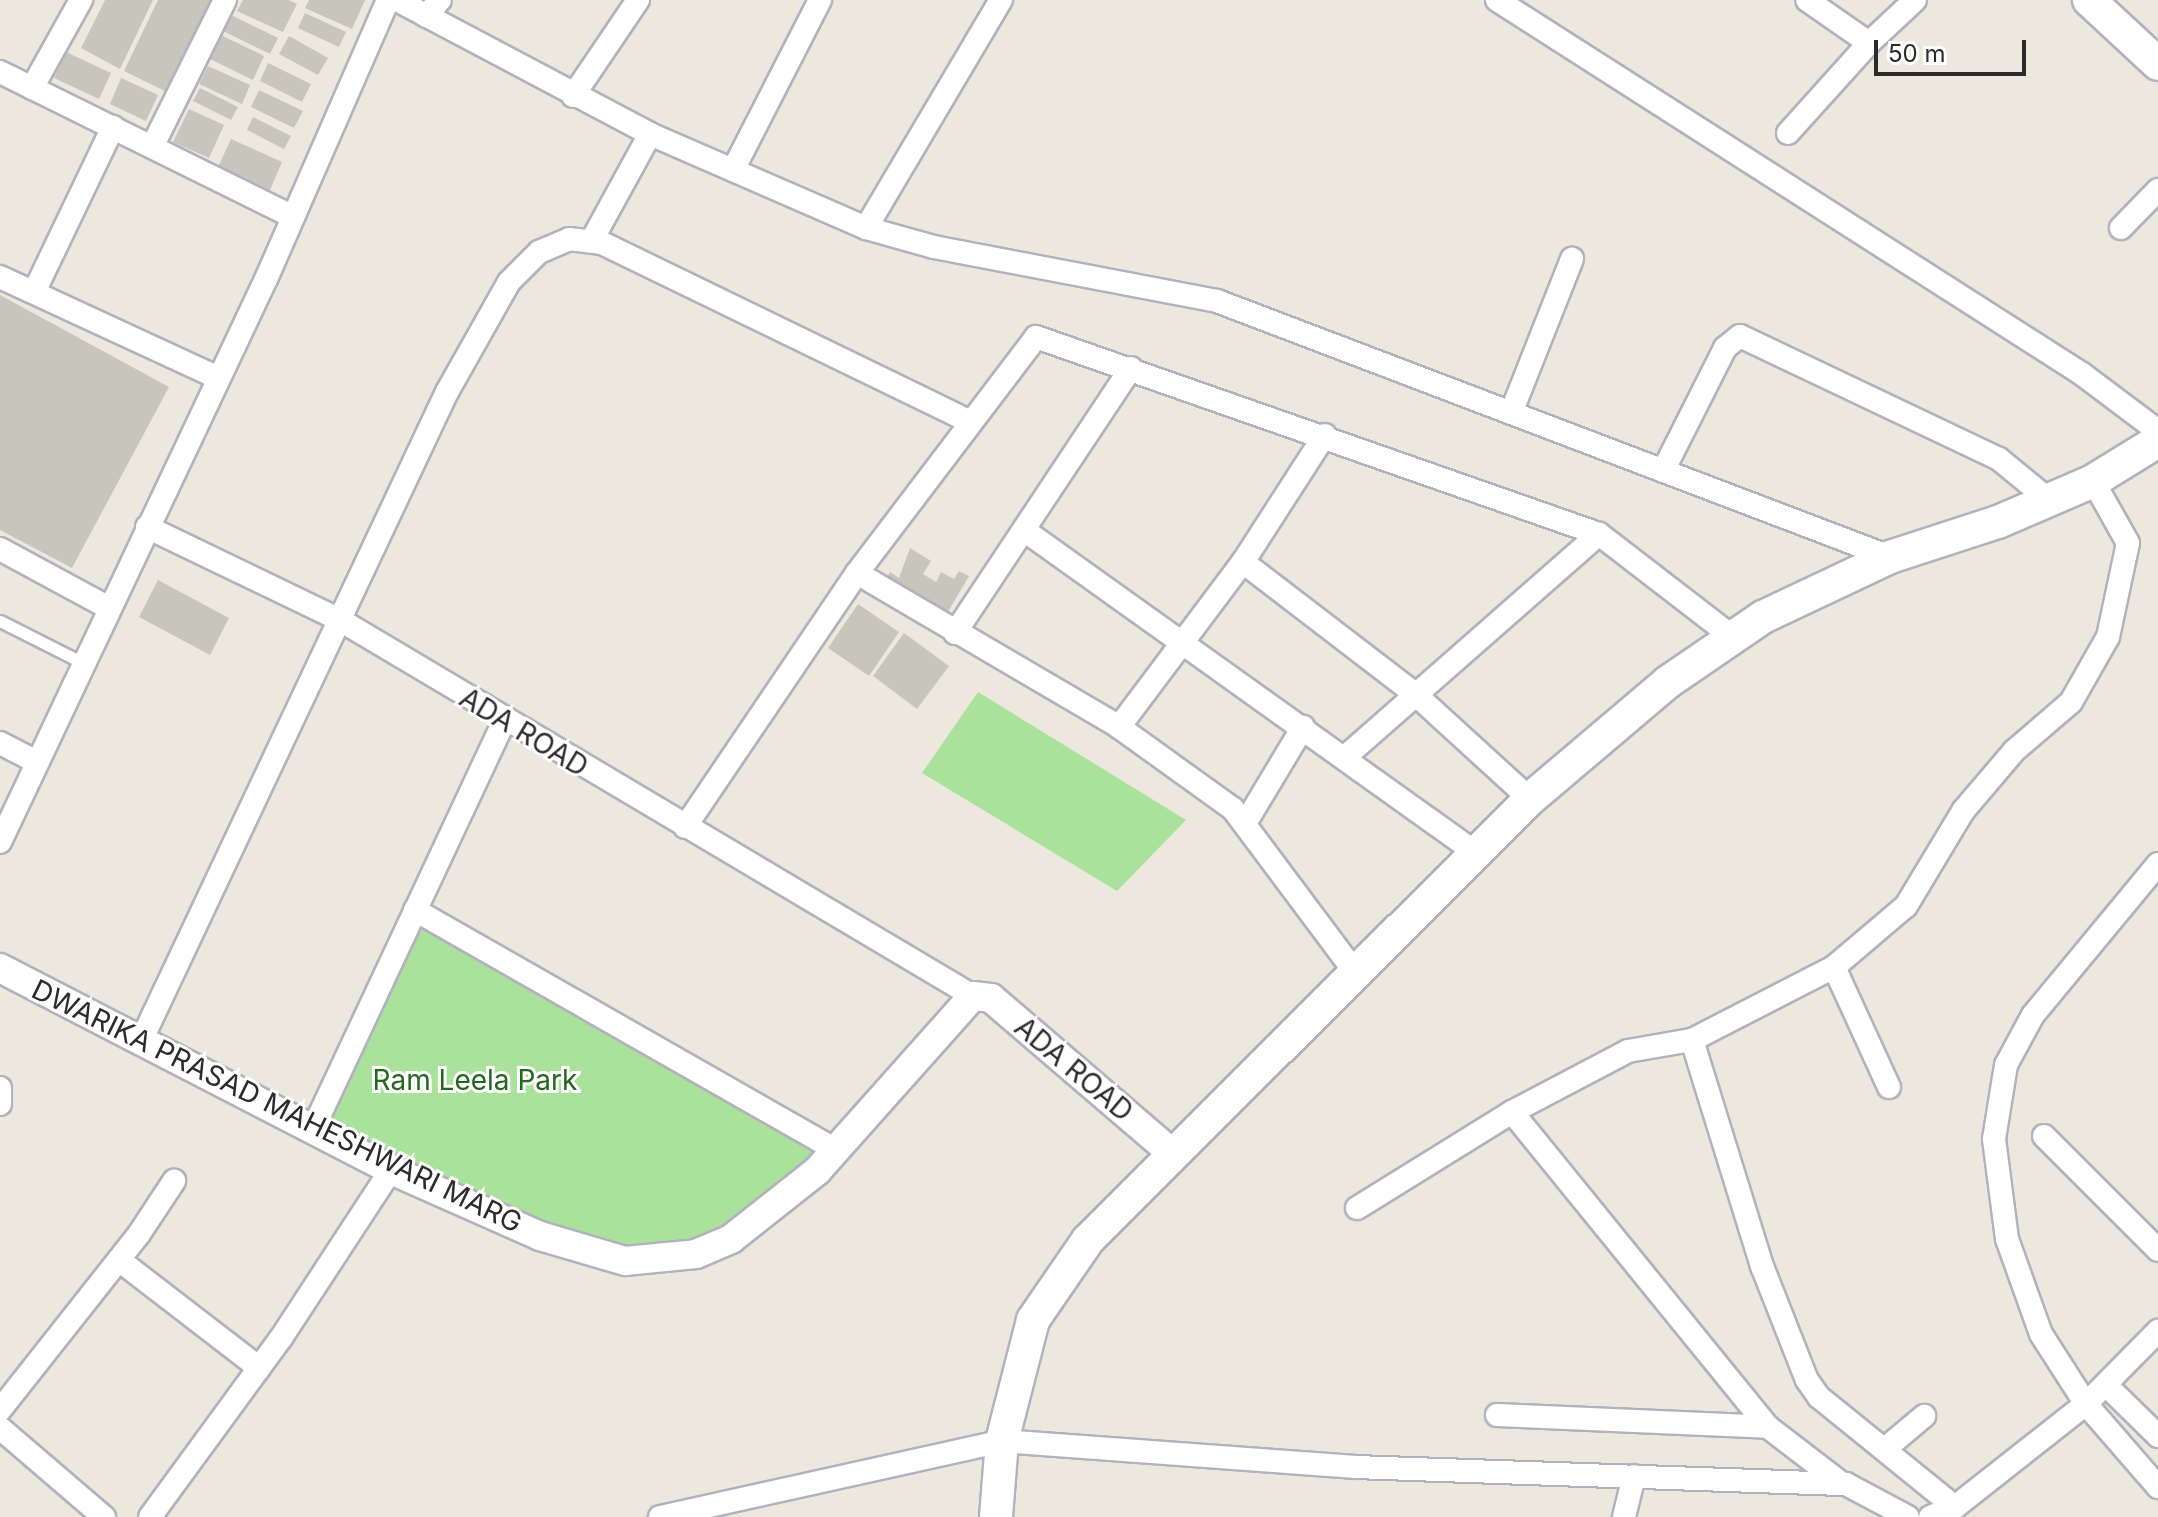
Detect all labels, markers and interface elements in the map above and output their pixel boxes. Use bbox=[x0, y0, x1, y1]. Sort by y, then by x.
scale bar bbox=[1878, 24, 2030, 74]
text: 50 m bbox=[1888, 39, 1946, 68]
street label: ADA ROAD bbox=[454, 681, 594, 783]
street label: DWARIKA PRASAD MAHESHWARI MARG bbox=[27, 972, 527, 1240]
street label: ADA ROAD bbox=[1008, 1010, 1140, 1128]
park label: Ram Leela Park bbox=[373, 1063, 577, 1097]

